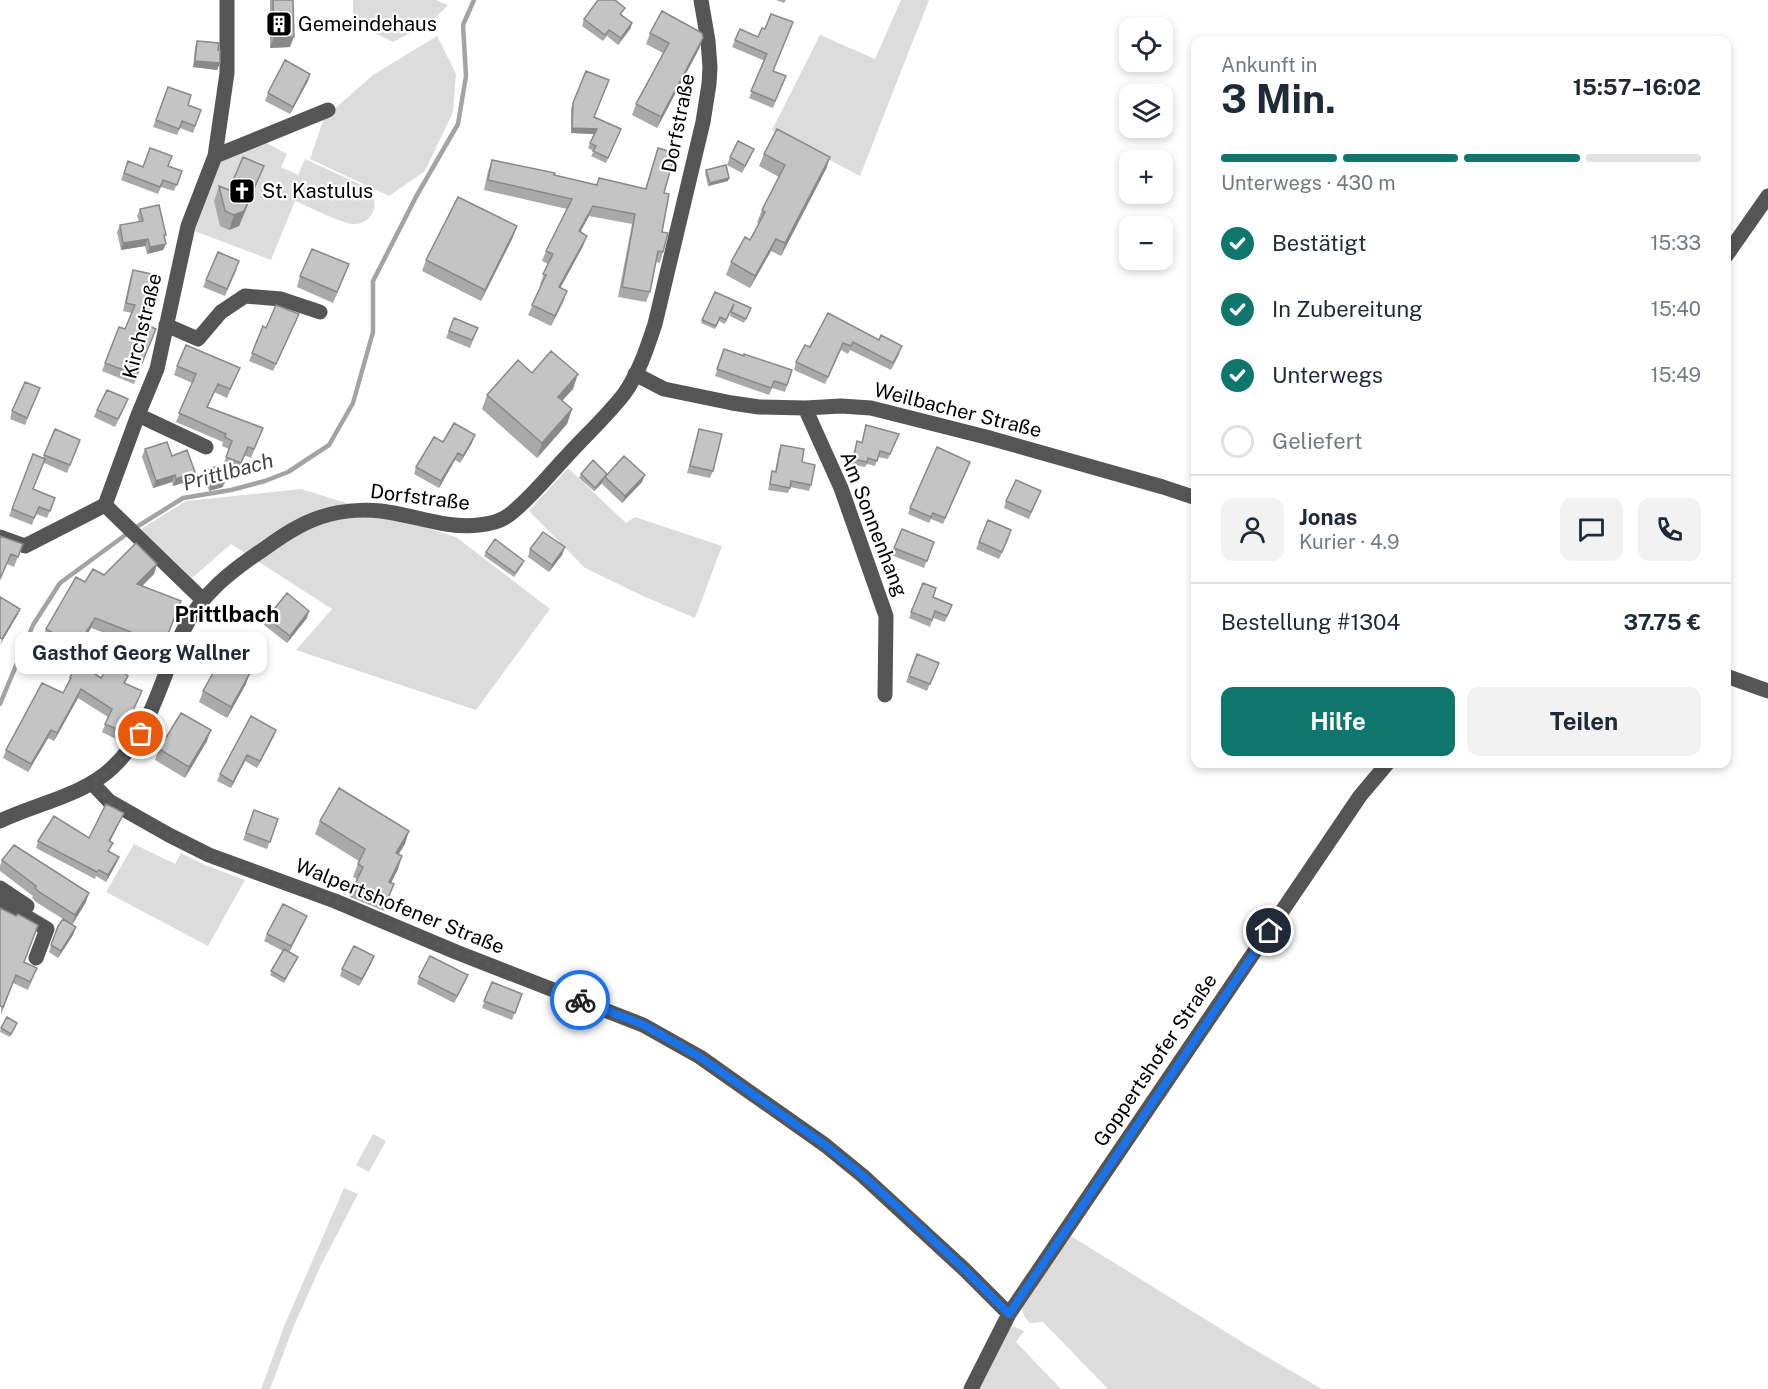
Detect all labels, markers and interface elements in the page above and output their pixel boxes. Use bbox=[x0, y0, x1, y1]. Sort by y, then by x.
building icon: Gemeindehaus bbox=[264, 9, 294, 39]
place label: Gemeindehaus bbox=[298, 12, 437, 36]
map controls bbox=[1119, 18, 1173, 270]
button: locate bbox=[1119, 18, 1173, 72]
text: Ankunft in bbox=[1221, 53, 1317, 77]
street label: Dorfstraße bbox=[657, 71, 699, 175]
text: 15:57–16:02 bbox=[1573, 74, 1701, 100]
text: 3 Min. bbox=[1221, 76, 1336, 122]
button: layers bbox=[1119, 84, 1173, 138]
button: + bbox=[1119, 150, 1173, 204]
text: Unterwegs · 430 m bbox=[1221, 171, 1395, 195]
church icon: St. Kastulus bbox=[227, 176, 257, 206]
place label: St. Kastulus bbox=[262, 179, 373, 203]
button: − bbox=[1119, 216, 1173, 270]
icon: check bbox=[1221, 227, 1254, 260]
text: Bestätigt bbox=[1272, 230, 1367, 256]
text: 15:33 bbox=[1650, 231, 1701, 255]
street label: Kirchstraße bbox=[117, 271, 167, 381]
icon: check bbox=[1221, 293, 1254, 326]
text: In Zubereitung bbox=[1272, 296, 1423, 322]
text: 15:40 bbox=[1651, 297, 1701, 321]
icon: check bbox=[1221, 359, 1254, 392]
text: Unterwegs bbox=[1272, 362, 1383, 388]
text: 15:49 bbox=[1651, 363, 1701, 387]
street label: Weilbacher Straße bbox=[872, 378, 1044, 442]
text: Geliefert bbox=[1272, 428, 1362, 454]
water label: Prittlbach bbox=[180, 447, 276, 496]
street label: Am Sonnenhang bbox=[835, 448, 913, 600]
street label: Dorfstraße bbox=[369, 479, 471, 515]
button: person bbox=[1221, 498, 1284, 561]
button: chat bbox=[1560, 498, 1623, 561]
button: phone bbox=[1638, 498, 1701, 561]
text: Jonas bbox=[1299, 504, 1357, 530]
text: Kurier · 4.9 bbox=[1299, 530, 1399, 554]
district label: Prittlbach bbox=[175, 601, 279, 627]
text: Bestellung #1304 bbox=[1221, 609, 1400, 635]
text: 37.75 € bbox=[1623, 609, 1701, 635]
callout: Gasthof Georg Wallner bbox=[15, 632, 267, 674]
text: Gasthof Georg Wallner bbox=[32, 641, 250, 665]
button: Hilfe bbox=[1221, 687, 1455, 756]
button: Teilen bbox=[1467, 687, 1701, 756]
pin bbox=[115, 708, 166, 759]
icon: bag bbox=[124, 717, 157, 750]
street label: Walpertshofener Straße bbox=[292, 853, 508, 959]
pin bbox=[1243, 905, 1294, 956]
icon: home bbox=[1252, 914, 1285, 947]
street label: Goppertshofer Straße bbox=[1088, 969, 1222, 1151]
courier bbox=[550, 970, 610, 1030]
icon: bike bbox=[564, 984, 597, 1017]

